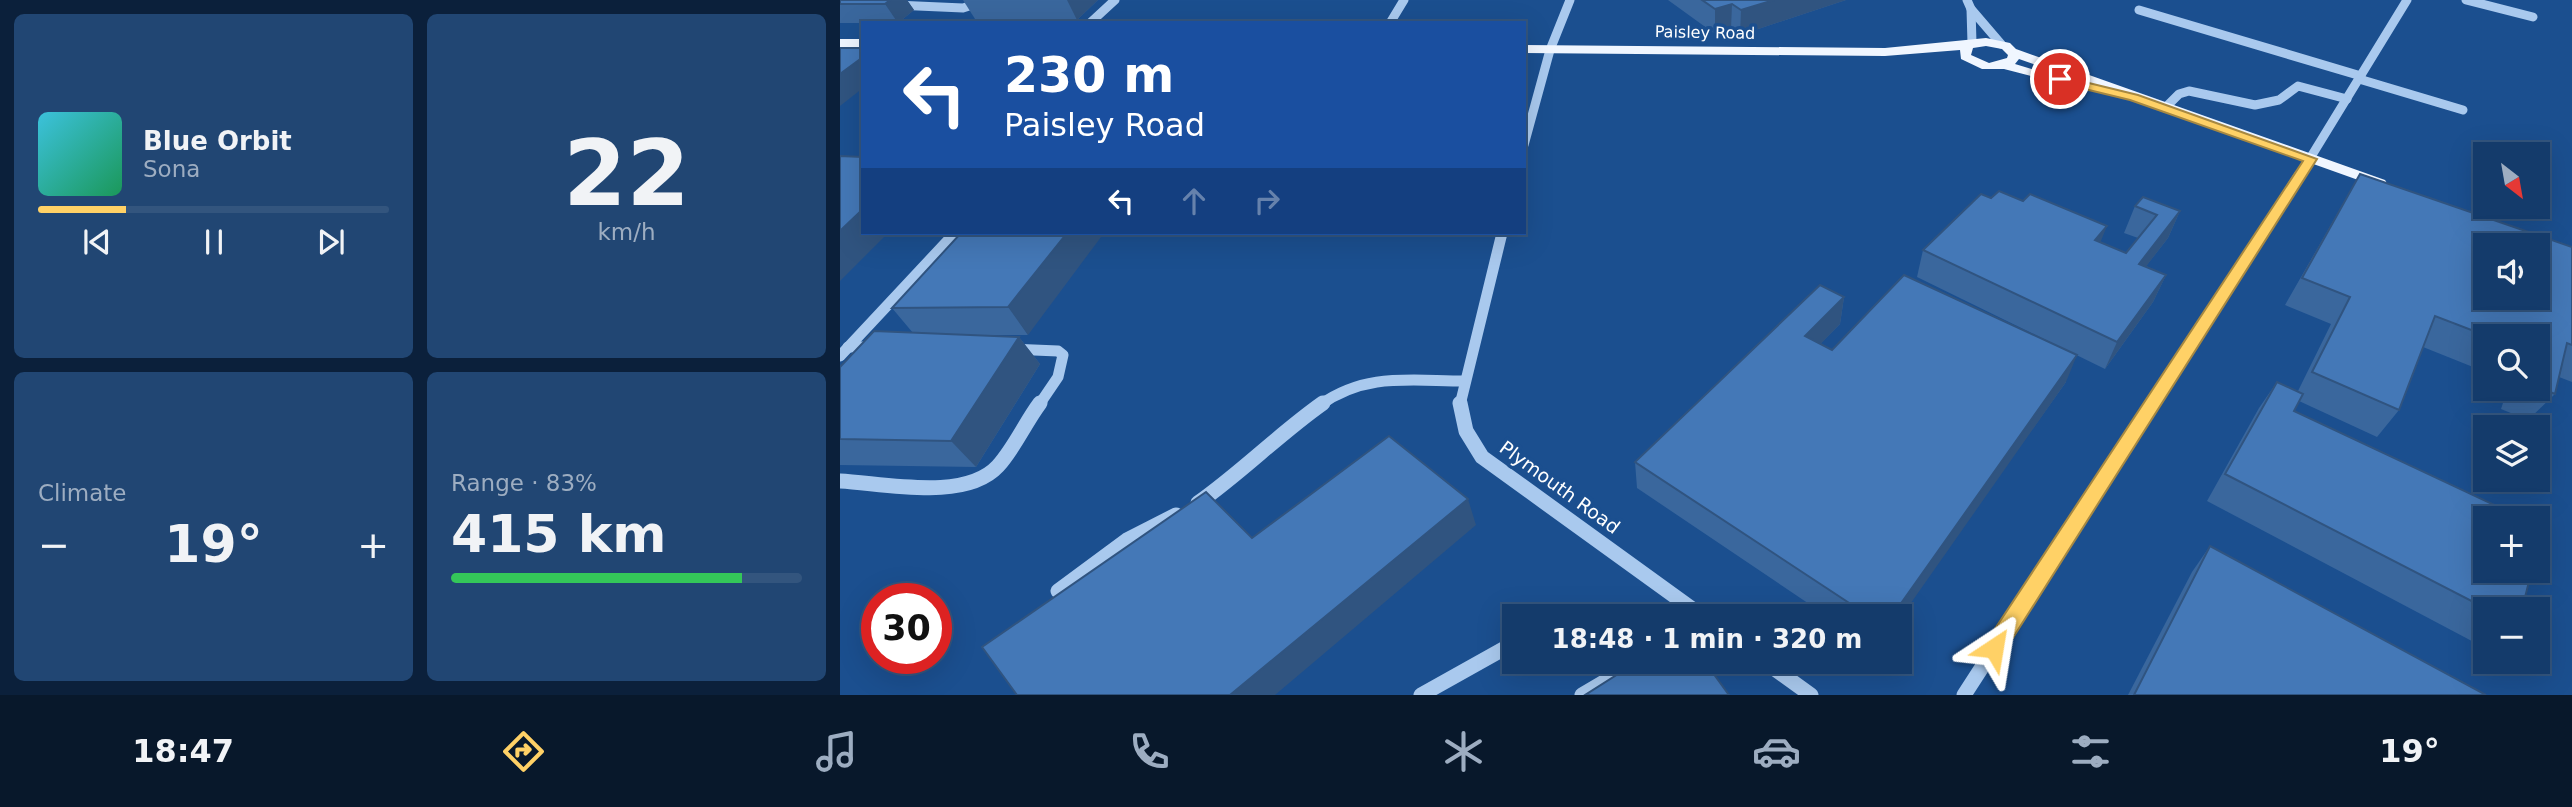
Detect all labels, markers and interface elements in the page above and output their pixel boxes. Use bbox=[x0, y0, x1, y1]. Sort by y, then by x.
street label: Paisley Road bbox=[1655, 22, 1755, 43]
text: 230 m bbox=[1004, 47, 1174, 104]
icon: left bbox=[889, 49, 980, 140]
pin bbox=[2030, 49, 2090, 109]
icon: arrive bbox=[2041, 60, 2079, 98]
text: Paisley Road bbox=[1004, 106, 1205, 144]
text: 22 bbox=[563, 121, 690, 226]
text: Blue Orbit bbox=[143, 126, 292, 156]
north arrow bbox=[2473, 142, 2550, 219]
map controls bbox=[2473, 142, 2550, 674]
text: Sona bbox=[143, 156, 200, 182]
icon: left bbox=[1102, 182, 1140, 220]
icon: ahead bbox=[1175, 182, 1213, 220]
icon: right bbox=[1248, 182, 1286, 220]
text: km/h bbox=[597, 219, 656, 245]
icon: previous bbox=[78, 223, 116, 261]
icon: pause bbox=[195, 223, 233, 261]
icon: next bbox=[312, 223, 350, 261]
button: sound bbox=[2473, 233, 2550, 310]
button: search bbox=[2473, 324, 2550, 401]
button: layers bbox=[2473, 415, 2550, 492]
street label: Plymouth Road bbox=[1496, 436, 1624, 538]
text: Range · 83% bbox=[451, 470, 597, 496]
text: Climate bbox=[38, 480, 127, 506]
text: 415 km bbox=[451, 504, 666, 564]
button: + bbox=[2473, 506, 2550, 583]
text: 19° bbox=[164, 514, 263, 574]
text: − bbox=[38, 523, 70, 567]
text: + bbox=[357, 523, 389, 567]
speed limit sign: 30 bbox=[861, 583, 952, 674]
button: − bbox=[2473, 597, 2550, 674]
position arrow bbox=[1957, 611, 2031, 685]
text: 18:48 · 1 min · 320 m bbox=[1552, 624, 1862, 654]
icon: directions bbox=[499, 727, 548, 776]
icon: music bbox=[812, 727, 861, 776]
icon: phone bbox=[1125, 727, 1174, 776]
icon: climate bbox=[1439, 727, 1488, 776]
icon: car bbox=[1752, 727, 1801, 776]
icon: filters bbox=[2066, 727, 2115, 776]
text: 18:47 bbox=[132, 732, 234, 770]
text: 19° bbox=[2379, 732, 2440, 770]

